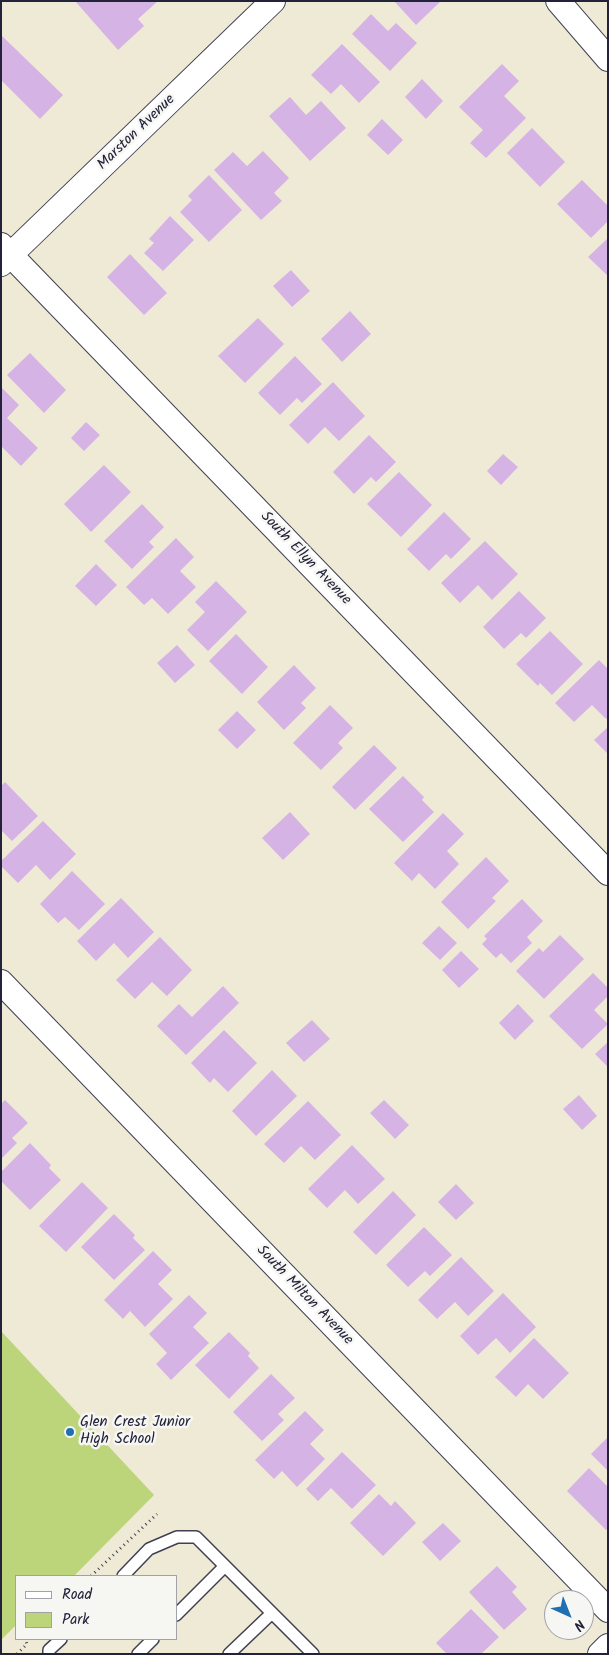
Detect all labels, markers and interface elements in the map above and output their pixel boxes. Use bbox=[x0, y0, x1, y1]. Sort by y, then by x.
street label: Marston Avenue bbox=[94, 91, 180, 175]
street label: South Ellyn Avenue bbox=[256, 508, 354, 610]
street label: South Milton Avenue bbox=[252, 1242, 356, 1350]
place label: Glen Crest Junior High School bbox=[80, 1414, 190, 1449]
marker: Glen Crest Junior High School bbox=[64, 1426, 76, 1438]
legend bbox=[15, 1575, 178, 1640]
text: Road bbox=[62, 1583, 92, 1607]
north arrow bbox=[544, 1590, 594, 1640]
text: Park bbox=[62, 1608, 89, 1632]
text: N bbox=[568, 1614, 590, 1636]

